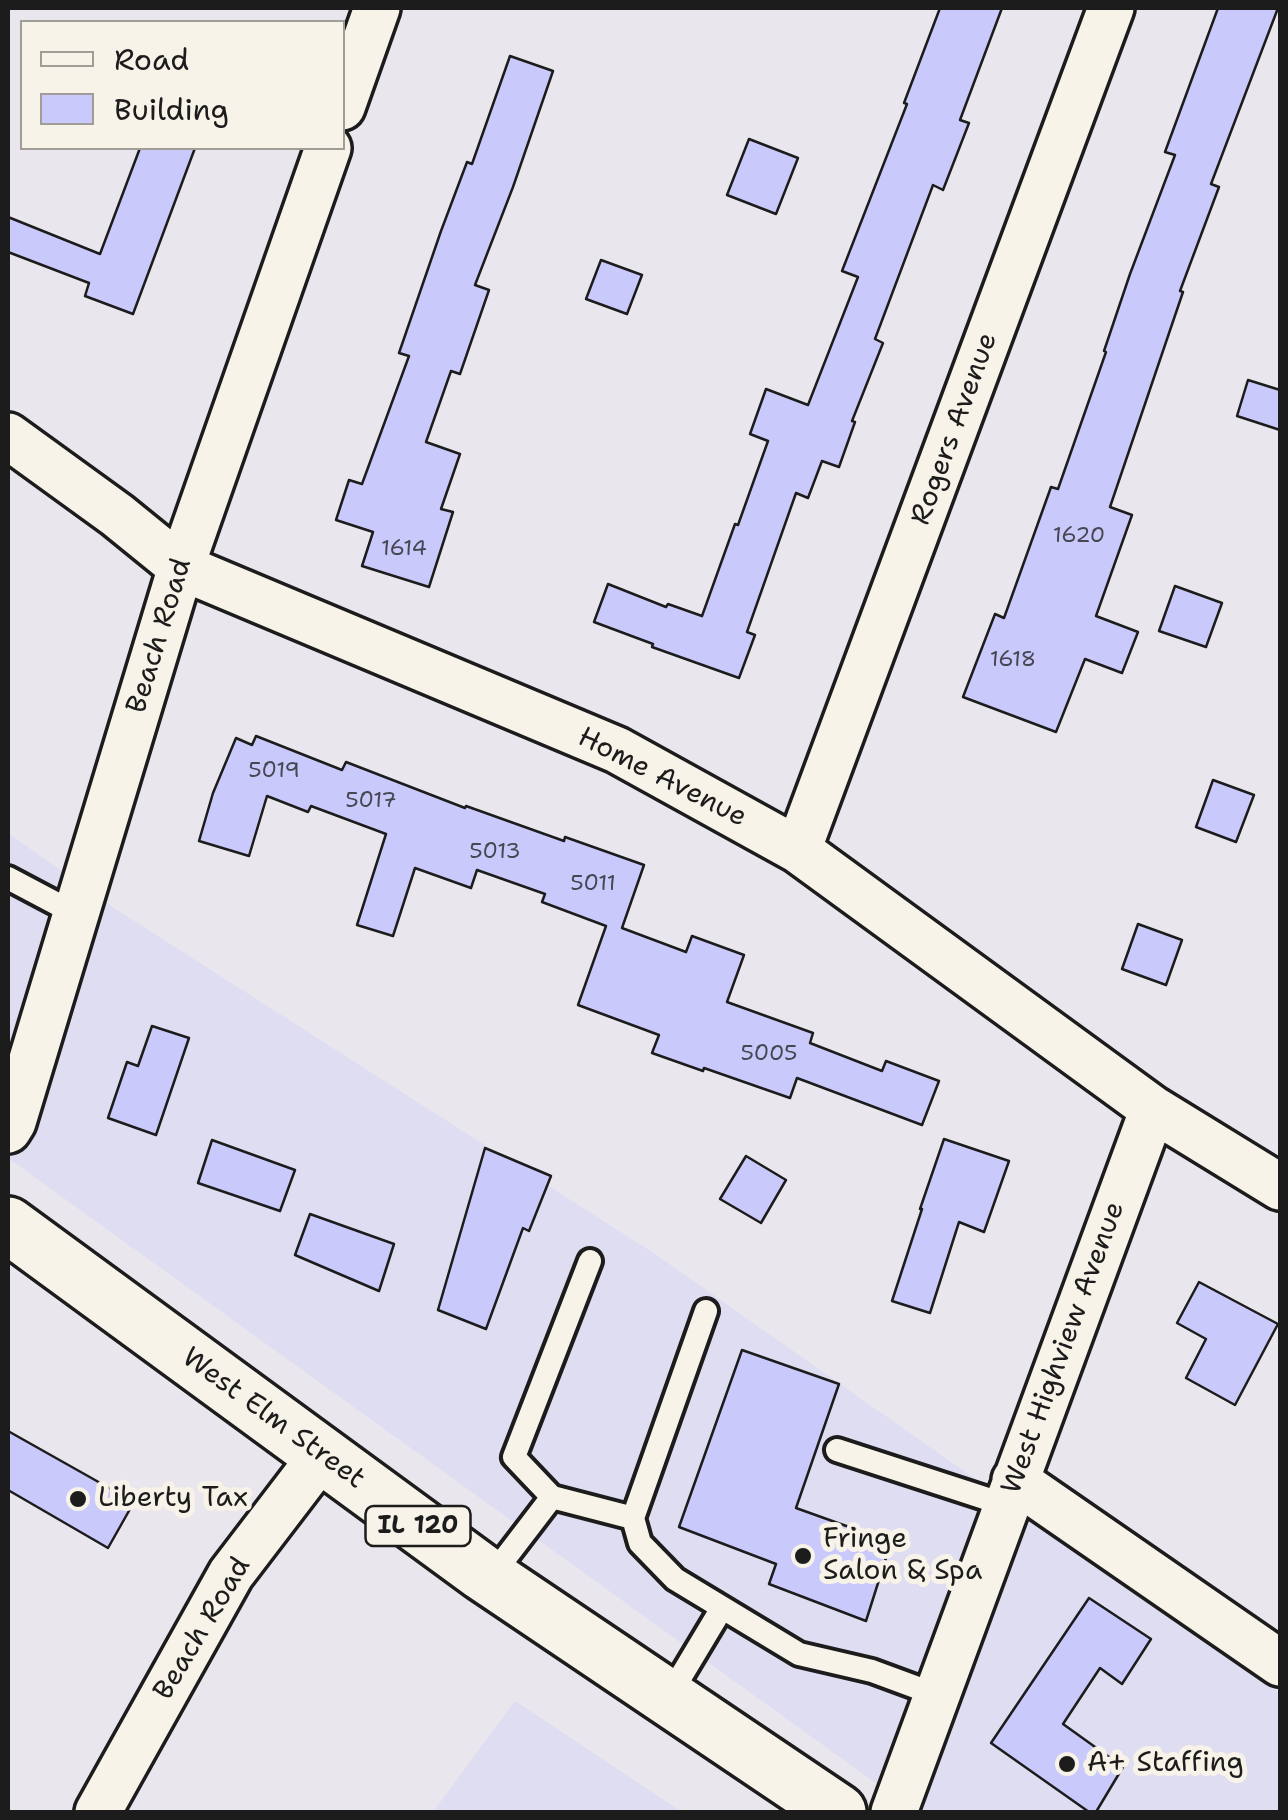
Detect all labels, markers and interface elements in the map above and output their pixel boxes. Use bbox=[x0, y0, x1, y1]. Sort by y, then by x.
legend bbox=[20, 20, 345, 150]
text: Road bbox=[114, 39, 189, 80]
text: Building bbox=[114, 89, 229, 130]
street label: Rogers Avenue bbox=[905, 328, 1005, 530]
house number: 1620 bbox=[1053, 523, 1105, 549]
house number: 1614 bbox=[381, 536, 427, 562]
street label: Beach Road bbox=[121, 555, 199, 717]
house number: 1618 bbox=[990, 647, 1036, 673]
street label: Home Avenue bbox=[572, 721, 752, 835]
house number: 5019 bbox=[248, 758, 300, 784]
house number: 5017 bbox=[345, 788, 397, 814]
house number: 5013 bbox=[469, 839, 521, 865]
house number: 5011 bbox=[570, 871, 616, 897]
house number: 5005 bbox=[740, 1041, 798, 1067]
street label: West Highview Avenue bbox=[995, 1197, 1133, 1499]
street label: West Elm Street bbox=[175, 1341, 371, 1497]
place label: Liberty Tax bbox=[98, 1482, 248, 1516]
marker: Liberty Tax bbox=[67, 1488, 89, 1510]
road number: IL 120 bbox=[366, 1506, 470, 1546]
place label: Fringe Salon & Spa bbox=[823, 1523, 982, 1589]
marker: Fringe Salon & Spa bbox=[792, 1545, 814, 1567]
street label: Beach Road bbox=[147, 1552, 259, 1706]
place label: A+ Staffing bbox=[1087, 1747, 1244, 1781]
marker: A+ Staffing bbox=[1056, 1753, 1078, 1775]

